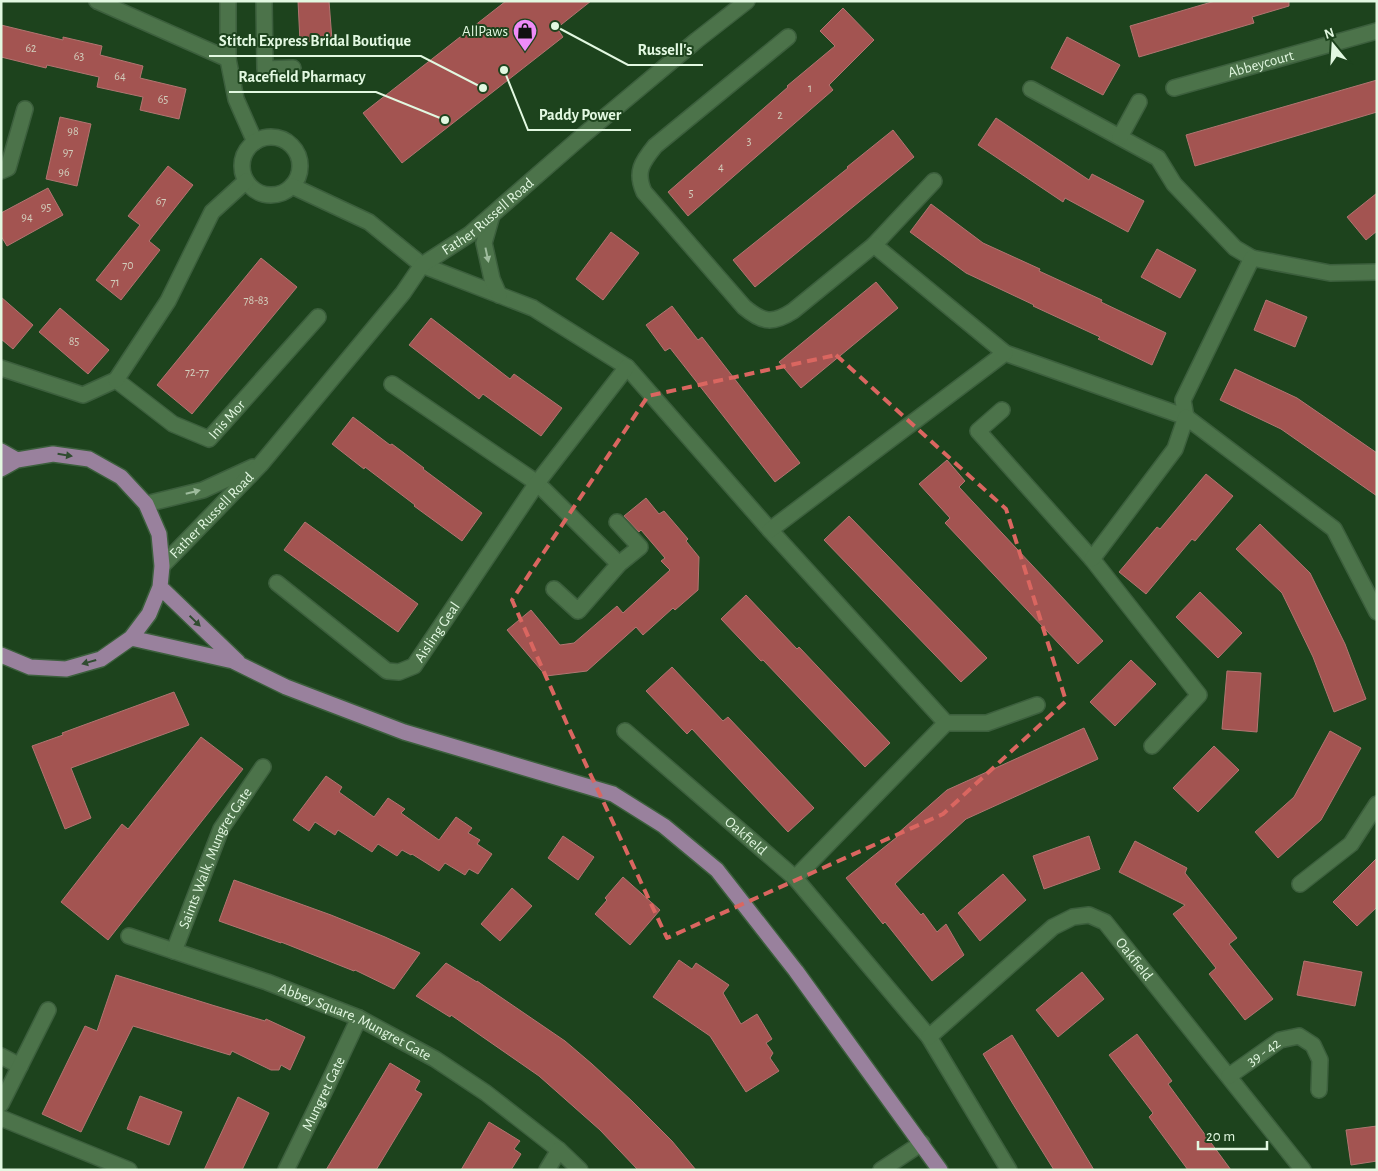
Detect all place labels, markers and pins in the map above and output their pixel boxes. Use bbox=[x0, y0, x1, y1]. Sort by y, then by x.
shop icon: AllPaws bbox=[512, 18, 538, 52]
place label: AllPaws bbox=[462, 24, 508, 39]
callout: Stitch Express Bridal Boutique bbox=[209, 25, 421, 56]
callout: Russell's bbox=[628, 34, 703, 65]
callout: Racefield Pharmacy bbox=[229, 61, 376, 92]
callout: Paddy Power bbox=[528, 99, 631, 130]

